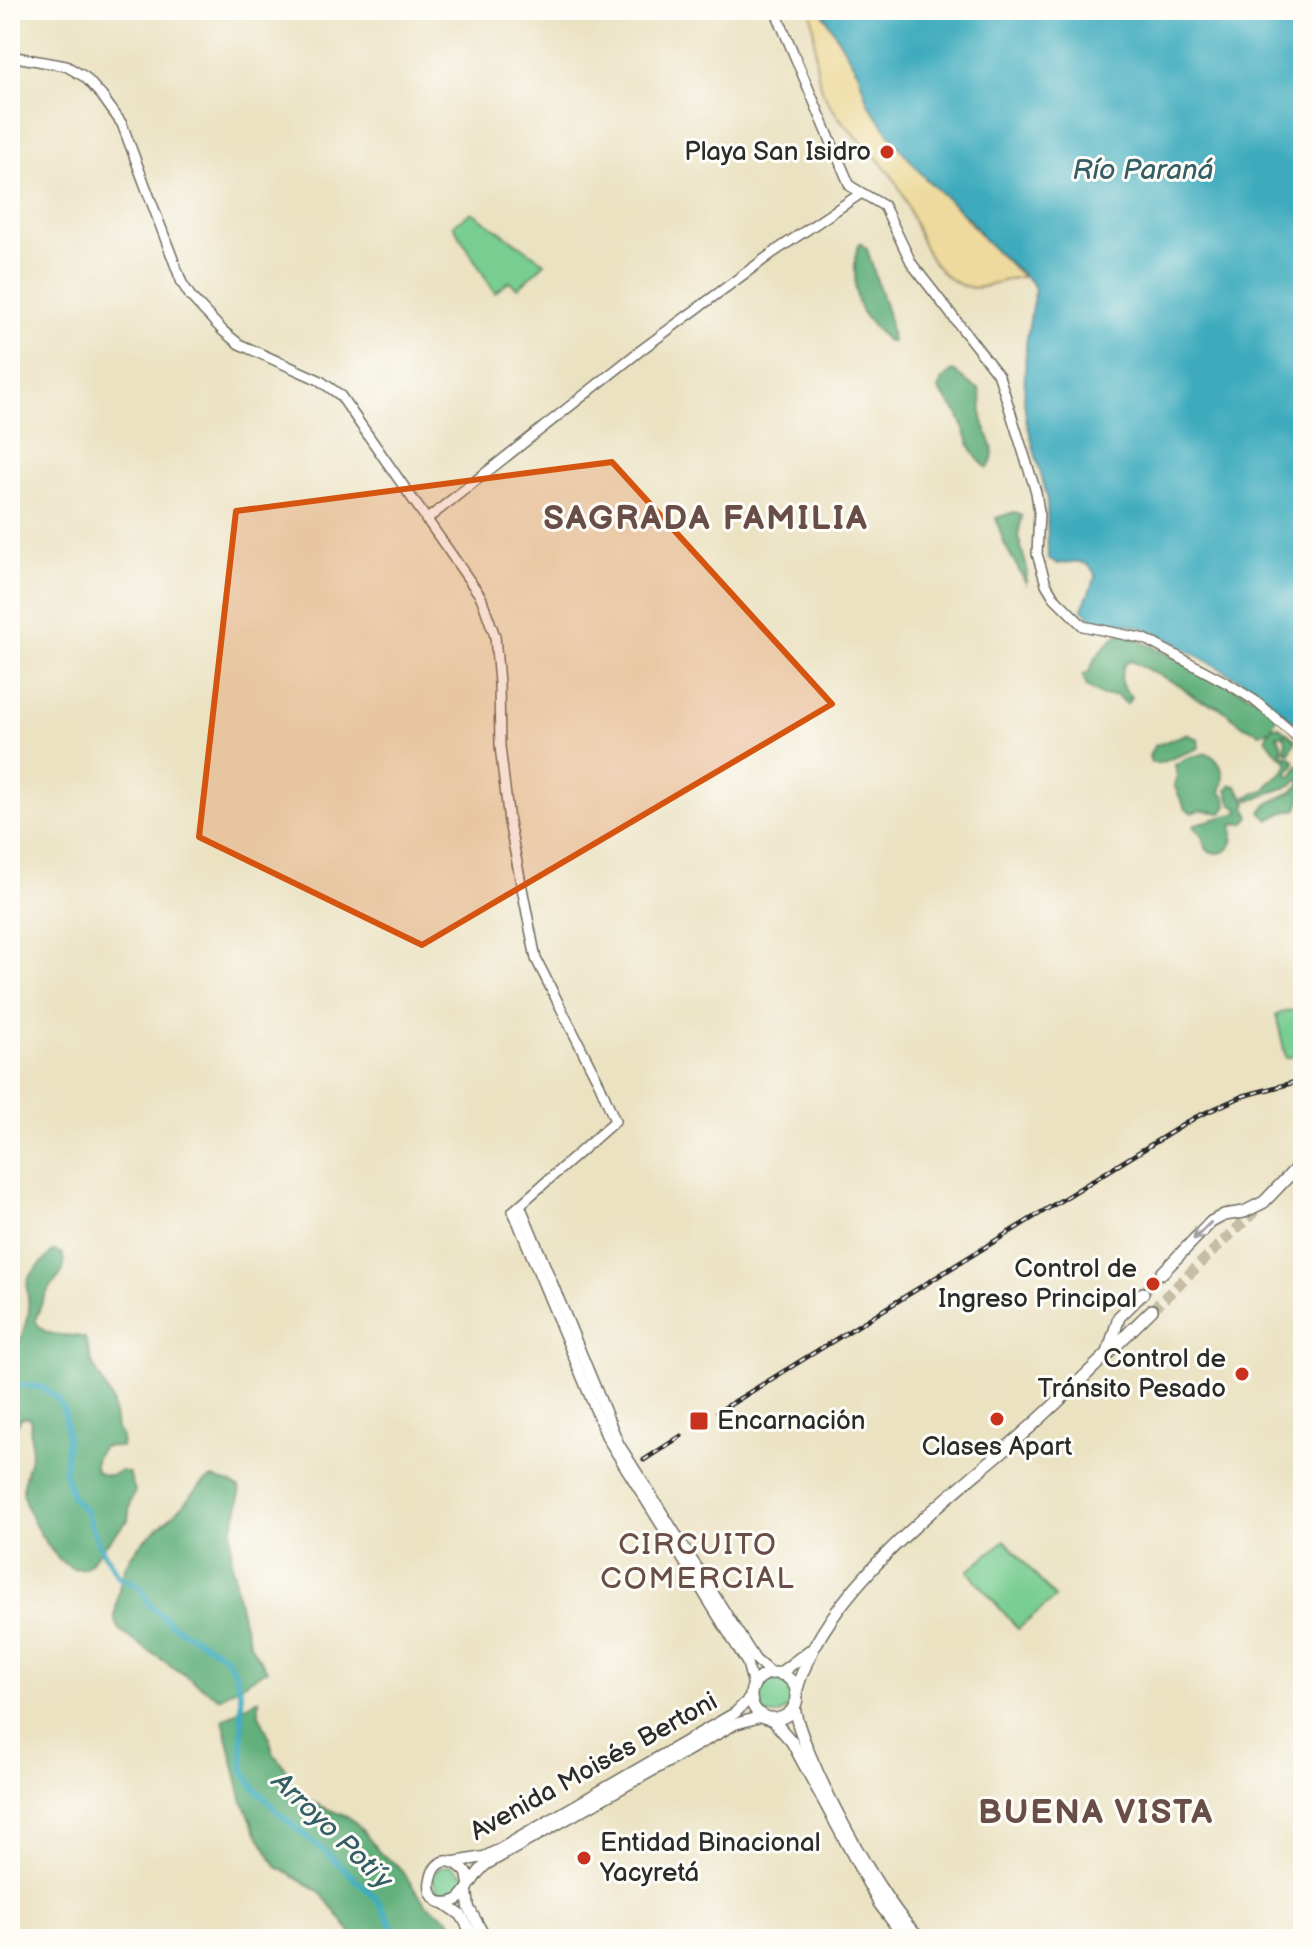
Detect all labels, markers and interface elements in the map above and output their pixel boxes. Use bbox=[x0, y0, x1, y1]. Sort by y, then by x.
place label: Playa San Isidro bbox=[684, 137, 871, 168]
marker: Playa San Isidro bbox=[878, 143, 896, 161]
water label: Río Paraná bbox=[1072, 154, 1214, 187]
district label: SAGRADA FAMILIA bbox=[543, 498, 869, 539]
one-way arrow bbox=[1193, 1221, 1212, 1240]
place label: Control de Ingreso Principal bbox=[938, 1254, 1137, 1315]
marker: Control de Ingreso Principal bbox=[1144, 1275, 1162, 1293]
place label: Control de Tránsito Pesado bbox=[1037, 1344, 1226, 1405]
marker: Control de Tránsito Pesado bbox=[1233, 1365, 1251, 1383]
place label: Encarnación bbox=[717, 1406, 866, 1437]
marker: Encarnación bbox=[688, 1410, 710, 1432]
marker: Clases Apart bbox=[988, 1410, 1006, 1428]
place label: Clases Apart bbox=[922, 1432, 1072, 1463]
district label: CIRCUITO COMERCIAL bbox=[600, 1527, 796, 1597]
street label: Avenida Moisés Bertoni bbox=[465, 1686, 723, 1848]
water label: Arroyo Poti´y bbox=[263, 1764, 400, 1898]
district label: BUENA VISTA bbox=[978, 1792, 1214, 1833]
place label: Entidad Binacional Yacyretá bbox=[599, 1828, 821, 1889]
marker: Entidad Binacional Yacyretá bbox=[575, 1849, 593, 1867]

